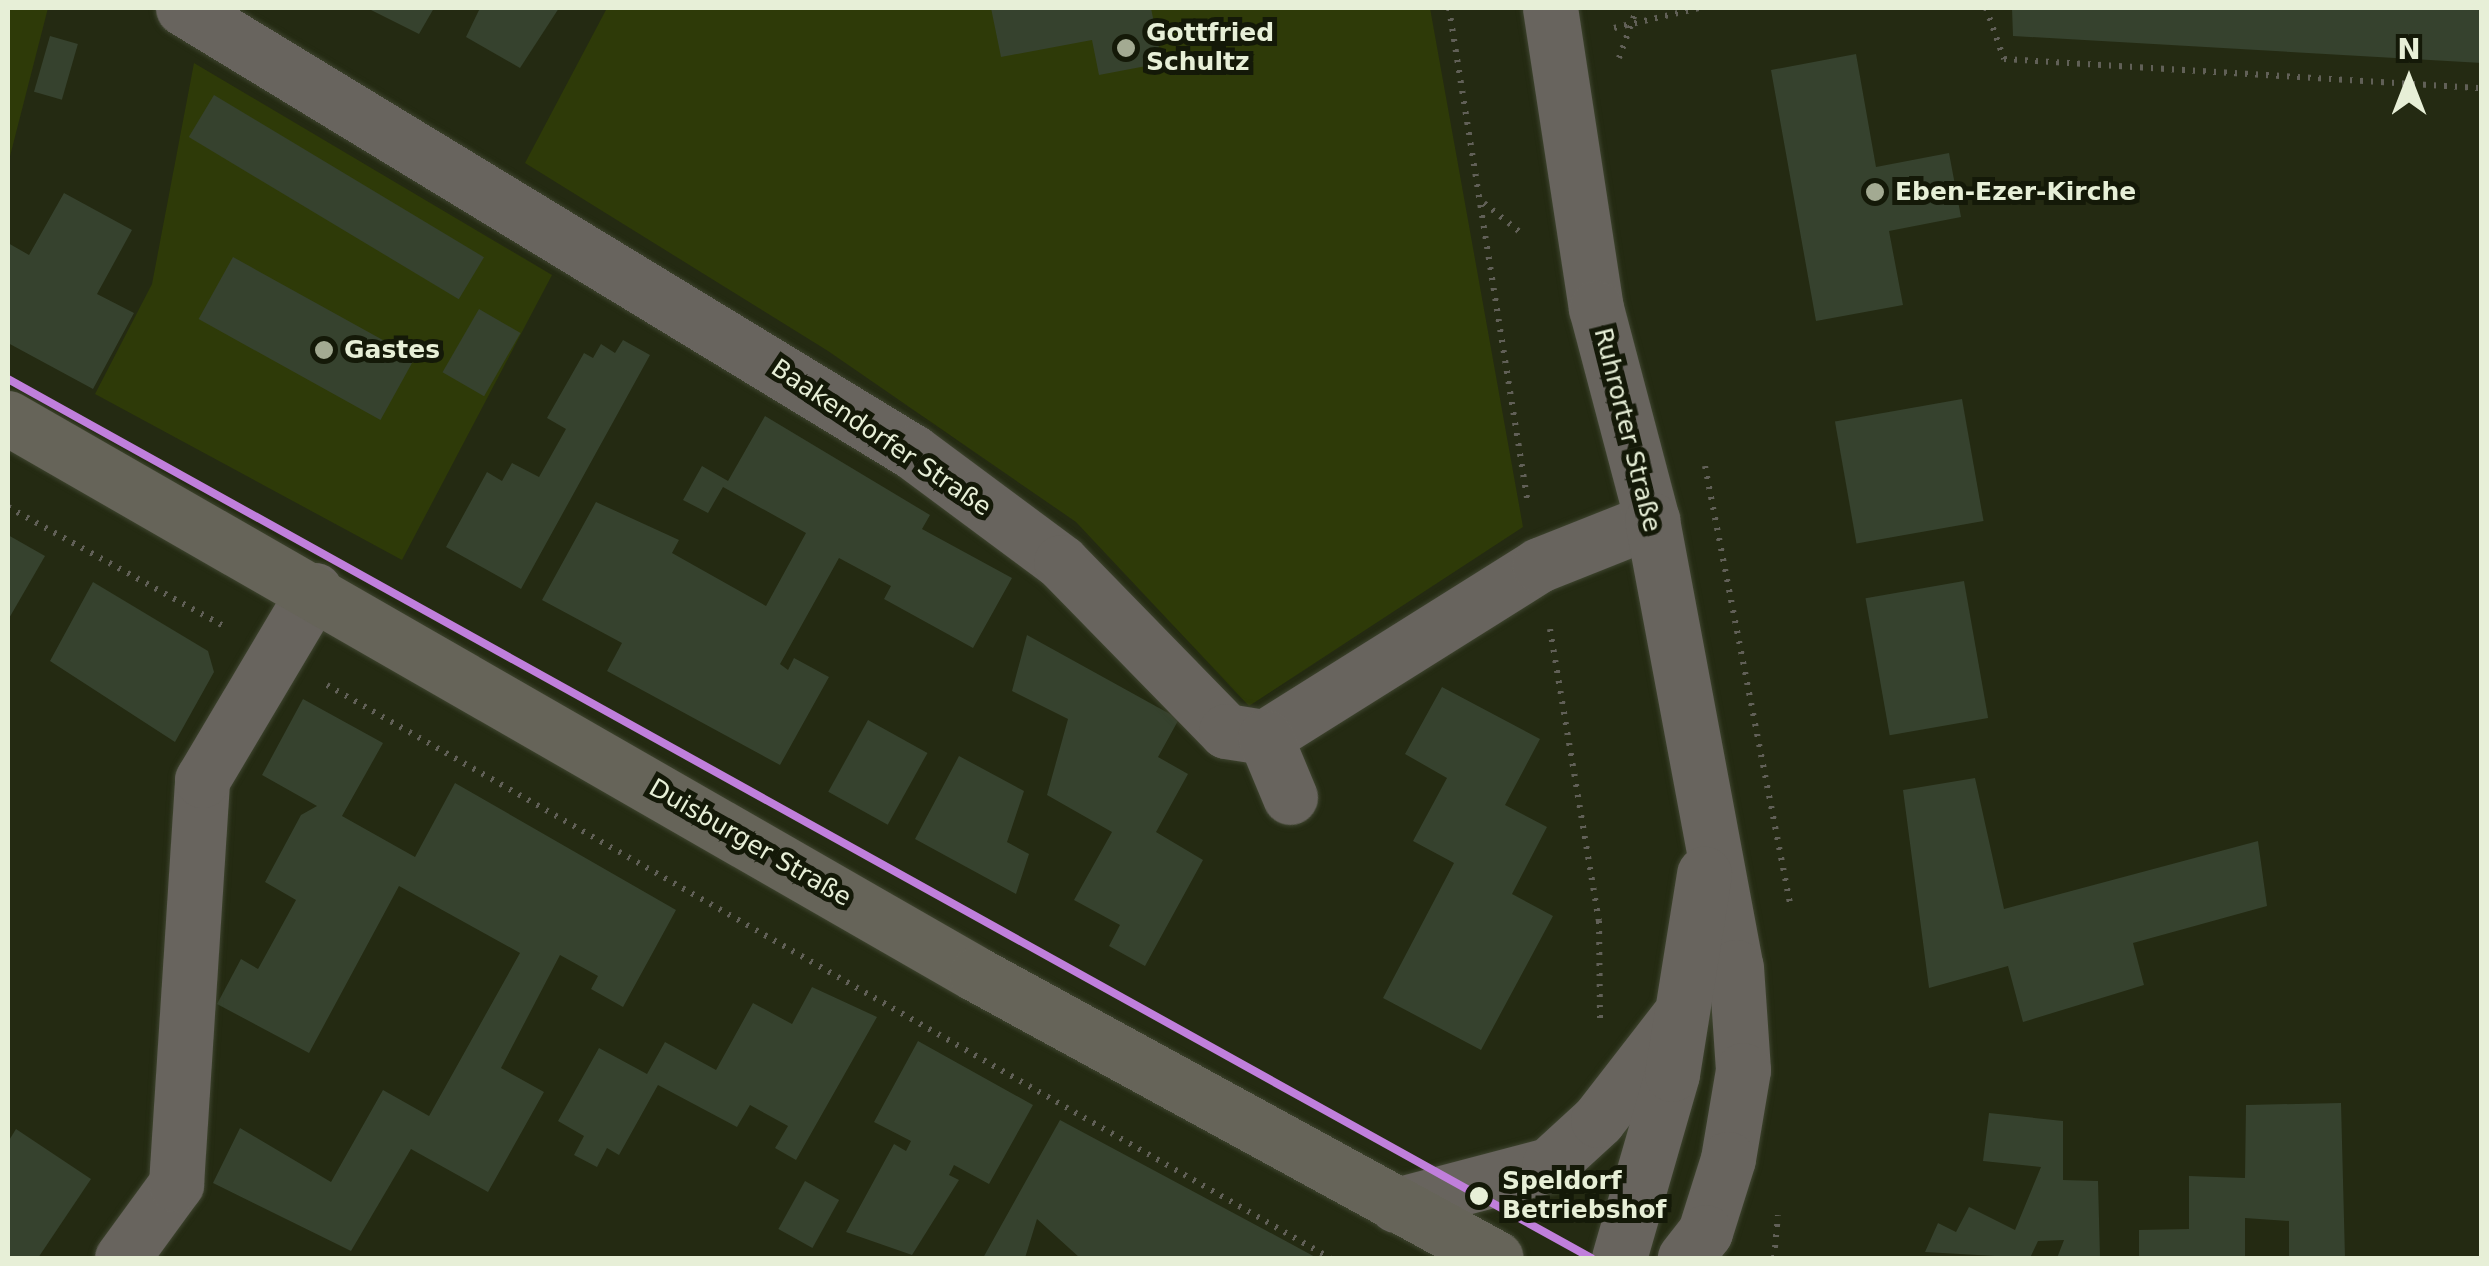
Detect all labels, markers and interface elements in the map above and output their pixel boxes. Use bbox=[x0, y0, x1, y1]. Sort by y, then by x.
place label: Gottfried Schultz bbox=[1146, 19, 1274, 78]
north arrow bbox=[2359, 30, 2459, 130]
text: N bbox=[2397, 33, 2421, 66]
marker: Gottfried Schultz bbox=[1115, 37, 1137, 59]
place label: Eben-Ezer-Kirche bbox=[1895, 177, 2136, 207]
marker: Eben-Ezer-Kirche bbox=[1864, 181, 1886, 203]
street label: Ruhrorter Straße bbox=[1587, 325, 1667, 535]
place label: Gastes bbox=[344, 335, 440, 365]
marker: Gastes bbox=[313, 339, 335, 361]
street label: Baakendorfer Straße bbox=[765, 353, 997, 523]
street label: Duisburger Straße bbox=[644, 773, 856, 913]
place label: Speldorf Betriebshof bbox=[1502, 1167, 1666, 1226]
marker: Speldorf Betriebshof bbox=[1466, 1183, 1492, 1209]

